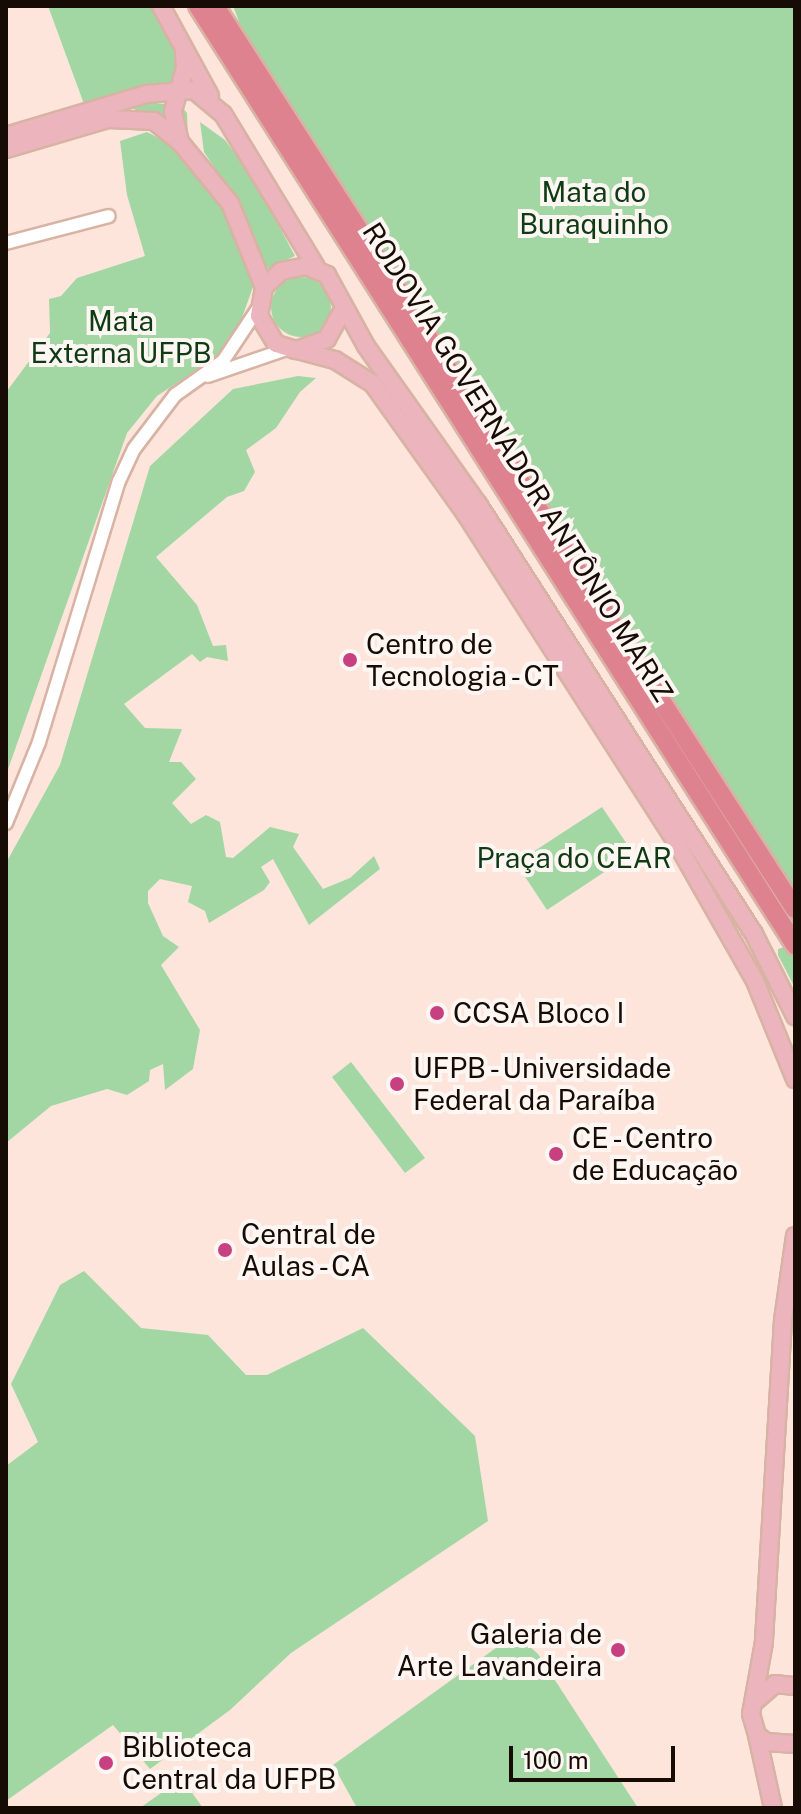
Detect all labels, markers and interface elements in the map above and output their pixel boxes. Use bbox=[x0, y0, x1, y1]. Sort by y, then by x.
park label: Mata do Buraquinho bbox=[519, 175, 669, 241]
street label: RODOVIA GOVERNADOR ANTÔNIO MARIZ bbox=[356, 216, 680, 708]
park label: Mata Externa UFPB bbox=[31, 304, 211, 370]
place label: Centro de Tecnologia - CT bbox=[366, 627, 566, 693]
marker: Centro de Tecnologia - CT bbox=[341, 651, 359, 669]
park label: Praça do CEAR bbox=[476, 841, 672, 875]
place label: CCSA Bloco I bbox=[453, 996, 625, 1030]
marker: CCSA Bloco I bbox=[428, 1004, 446, 1022]
place label: UFPB - Universidade Federal da Paraíba bbox=[413, 1051, 679, 1117]
marker: UFPB - Universidade Federal da Paraíba bbox=[388, 1075, 406, 1093]
place label: CE - Centro de Educação bbox=[572, 1121, 738, 1187]
marker: CE - Centro de Educação bbox=[547, 1145, 565, 1163]
place label: Central de Aulas - CA bbox=[241, 1217, 378, 1283]
marker: Central de Aulas - CA bbox=[216, 1241, 234, 1259]
place label: Galeria de Arte Lavandeira bbox=[397, 1617, 602, 1683]
marker: Galeria de Arte Lavandeira bbox=[609, 1641, 627, 1659]
place label: Biblioteca Central da UFPB bbox=[122, 1730, 337, 1796]
scale bar bbox=[513, 1730, 679, 1780]
text: 100 m bbox=[523, 1746, 589, 1774]
marker: Biblioteca Central da UFPB bbox=[97, 1754, 115, 1772]

